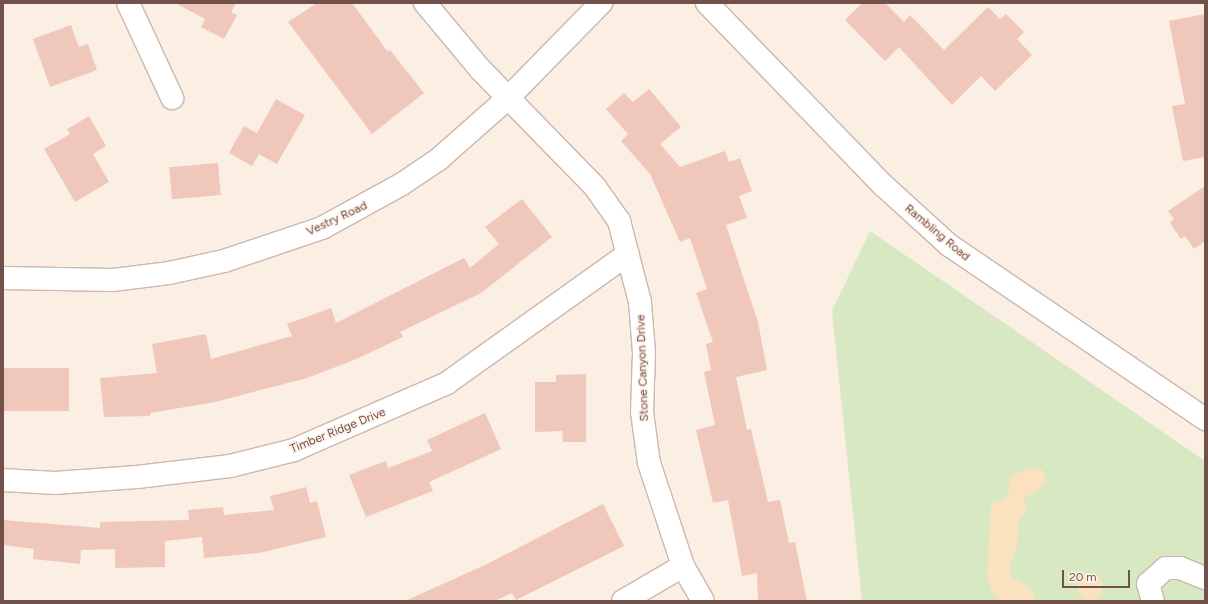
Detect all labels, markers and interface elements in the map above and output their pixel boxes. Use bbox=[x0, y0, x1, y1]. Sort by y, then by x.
street label: Vestry Road bbox=[304, 199, 370, 239]
street label: Rambling Road bbox=[901, 202, 973, 264]
street label: Stone Canyon Drive bbox=[634, 314, 652, 422]
street label: Timber Ridge Drive bbox=[288, 405, 388, 457]
scale bar bbox=[1064, 562, 1132, 588]
text: 20 m bbox=[1069, 570, 1097, 584]

